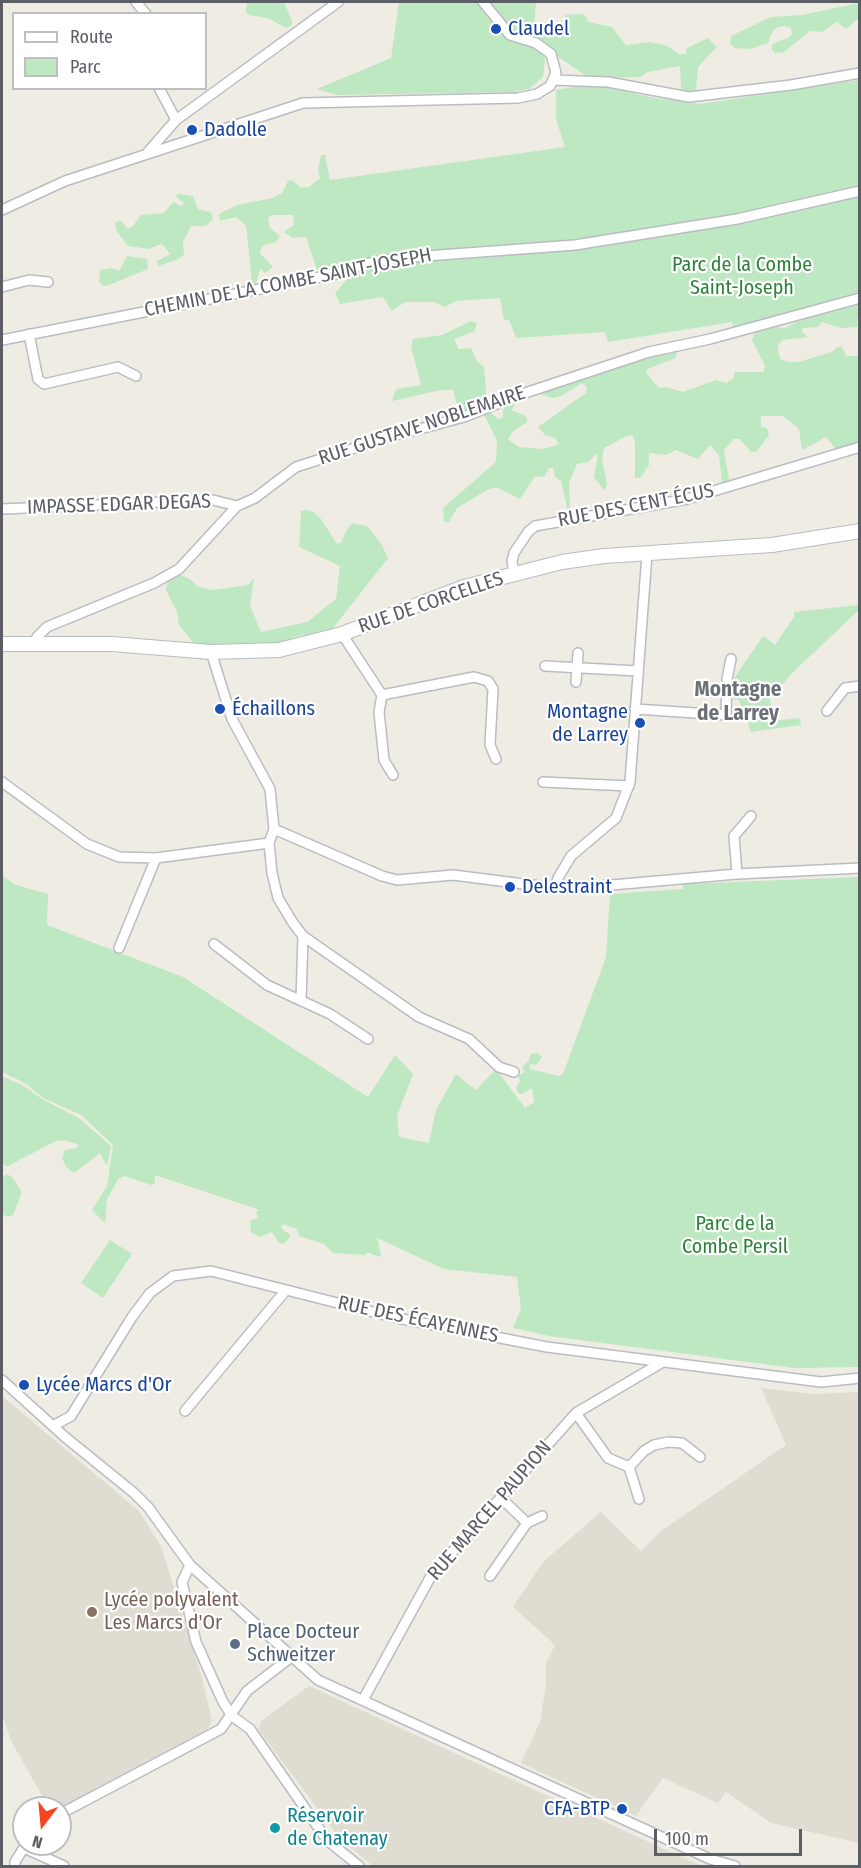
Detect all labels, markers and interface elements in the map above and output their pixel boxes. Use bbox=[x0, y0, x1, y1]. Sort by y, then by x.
legend bbox=[12, 12, 207, 90]
place label: Claudel bbox=[508, 17, 569, 41]
marker: Claudel bbox=[489, 22, 503, 36]
text: Route bbox=[70, 26, 113, 48]
text: Parc bbox=[70, 56, 101, 78]
place label: Dadolle bbox=[204, 118, 267, 142]
marker: Dadolle bbox=[185, 123, 199, 137]
street label: CHEMIN DE LA COMBE SAINT-JOSEPH bbox=[142, 243, 434, 323]
park label: Parc de la Combe Saint-Joseph bbox=[672, 253, 812, 300]
street label: RUE GUSTAVE NOBLEMAIRE bbox=[316, 381, 528, 471]
street label: RUE DES CENT ÉCUS bbox=[556, 479, 716, 533]
street label: IMPASSE EDGAR DEGAS bbox=[27, 490, 211, 520]
street label: RUE DE CORCELLES bbox=[355, 567, 507, 639]
district label: Montagne de Larrey bbox=[695, 677, 781, 727]
place label: Échaillons bbox=[232, 697, 315, 721]
place label: Montagne de Larrey bbox=[547, 700, 628, 747]
marker: Échaillons bbox=[213, 702, 227, 716]
marker: Montagne de Larrey bbox=[633, 716, 647, 730]
place label: Delestraint bbox=[522, 875, 612, 899]
marker: Delestraint bbox=[503, 880, 517, 894]
park label: Parc de la Combe Persil bbox=[682, 1212, 788, 1259]
street label: RUE DES ÉCAYENNES bbox=[336, 1291, 500, 1349]
place label: Lycée Marcs d'Or bbox=[36, 1373, 172, 1397]
marker: Lycée Marcs d'Or bbox=[17, 1378, 31, 1392]
street label: RUE MARCEL PAUPION bbox=[423, 1436, 557, 1586]
place label: Lycée polyvalent Les Marcs d'Or bbox=[104, 1588, 239, 1635]
marker: Lycée polyvalent Les Marcs d'Or bbox=[85, 1605, 99, 1619]
place label: Place Docteur Schweitzer bbox=[247, 1620, 359, 1667]
marker: Place Docteur Schweitzer bbox=[228, 1637, 242, 1651]
north arrow bbox=[12, 1796, 72, 1856]
place label: CFA-BTP bbox=[544, 1797, 610, 1821]
marker: CFA-BTP bbox=[615, 1802, 629, 1816]
place label: Réservoir de Chatenay bbox=[287, 1804, 388, 1851]
scale bar bbox=[657, 1817, 806, 1855]
marker: Réservoir de Chatenay bbox=[268, 1821, 282, 1835]
text: 100 m bbox=[665, 1828, 709, 1850]
text: N bbox=[30, 1831, 45, 1852]

